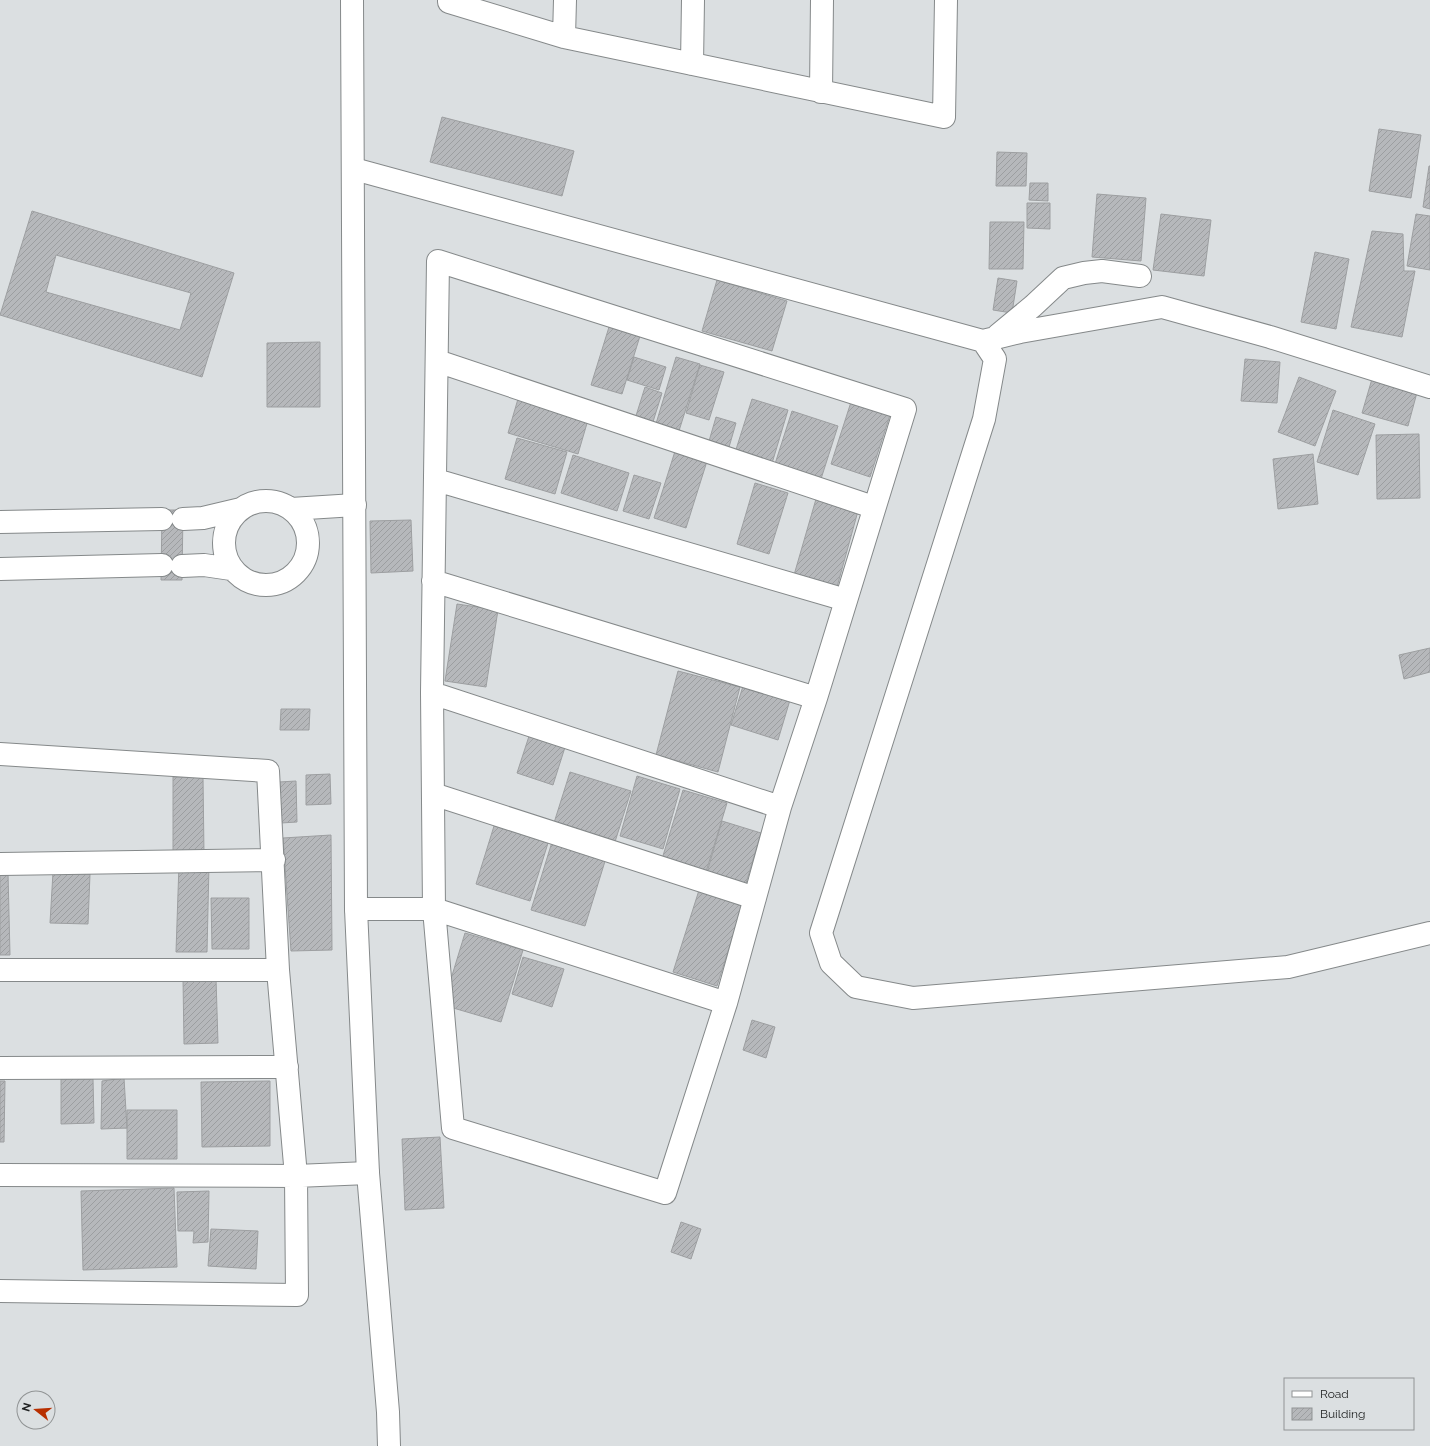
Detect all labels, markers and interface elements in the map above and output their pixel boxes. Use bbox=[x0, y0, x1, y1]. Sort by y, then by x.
legend bbox=[1284, 1378, 1414, 1430]
text: Road bbox=[1320, 1387, 1349, 1401]
north arrow bbox=[16, 1390, 56, 1430]
text: N bbox=[19, 1401, 34, 1413]
text: Building bbox=[1320, 1407, 1366, 1421]

